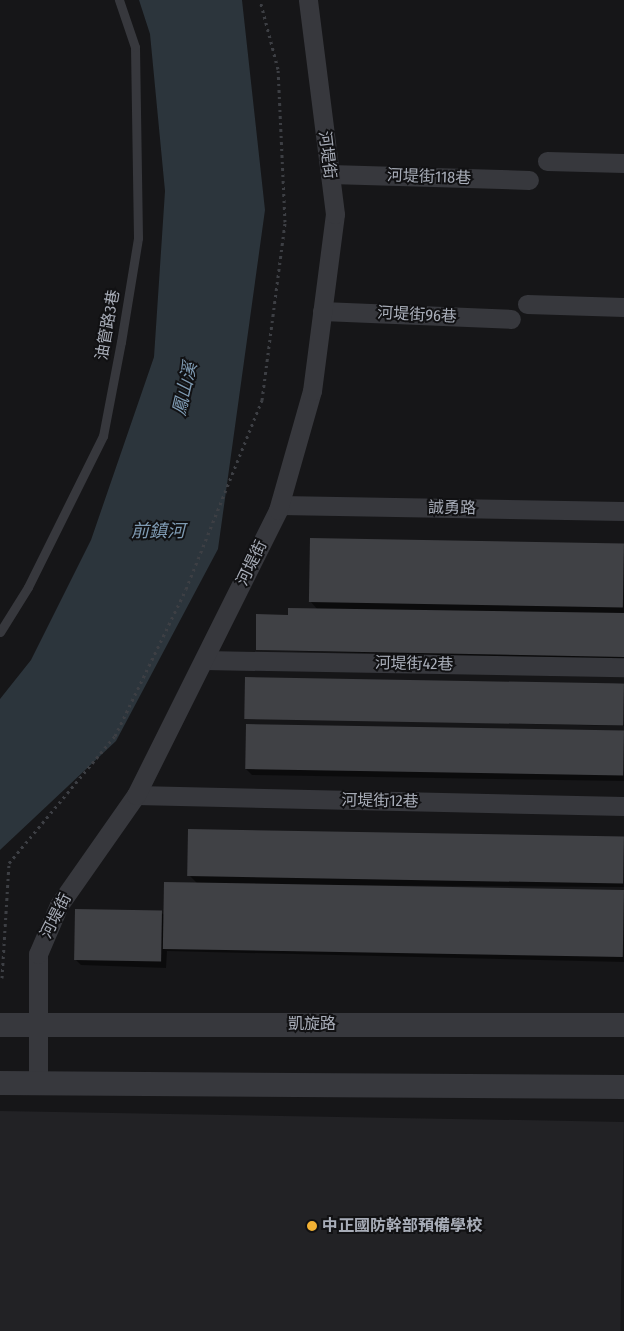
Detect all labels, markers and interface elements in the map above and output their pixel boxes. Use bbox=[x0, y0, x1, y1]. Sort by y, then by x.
street label: 河堤街 bbox=[315, 130, 339, 180]
street label: 河堤街118巷 bbox=[387, 166, 471, 188]
street label: 油管路3巷 bbox=[92, 288, 124, 362]
street label: 河堤街96巷 bbox=[377, 303, 457, 327]
water label: 鳳山溪 bbox=[168, 360, 202, 418]
street label: 誠勇路 bbox=[428, 498, 476, 518]
water label: 前鎮河 bbox=[131, 520, 185, 542]
street label: 河堤街 bbox=[233, 537, 271, 589]
street label: 河堤街42巷 bbox=[375, 654, 453, 674]
street label: 河堤街12巷 bbox=[341, 791, 419, 811]
street label: 河堤街 bbox=[37, 890, 75, 942]
street label: 凱旋路 bbox=[288, 1014, 336, 1034]
place label: 中正國防幹部預備學校 bbox=[322, 1216, 482, 1236]
marker: 中正國防幹部預備學校 bbox=[306, 1220, 318, 1232]

